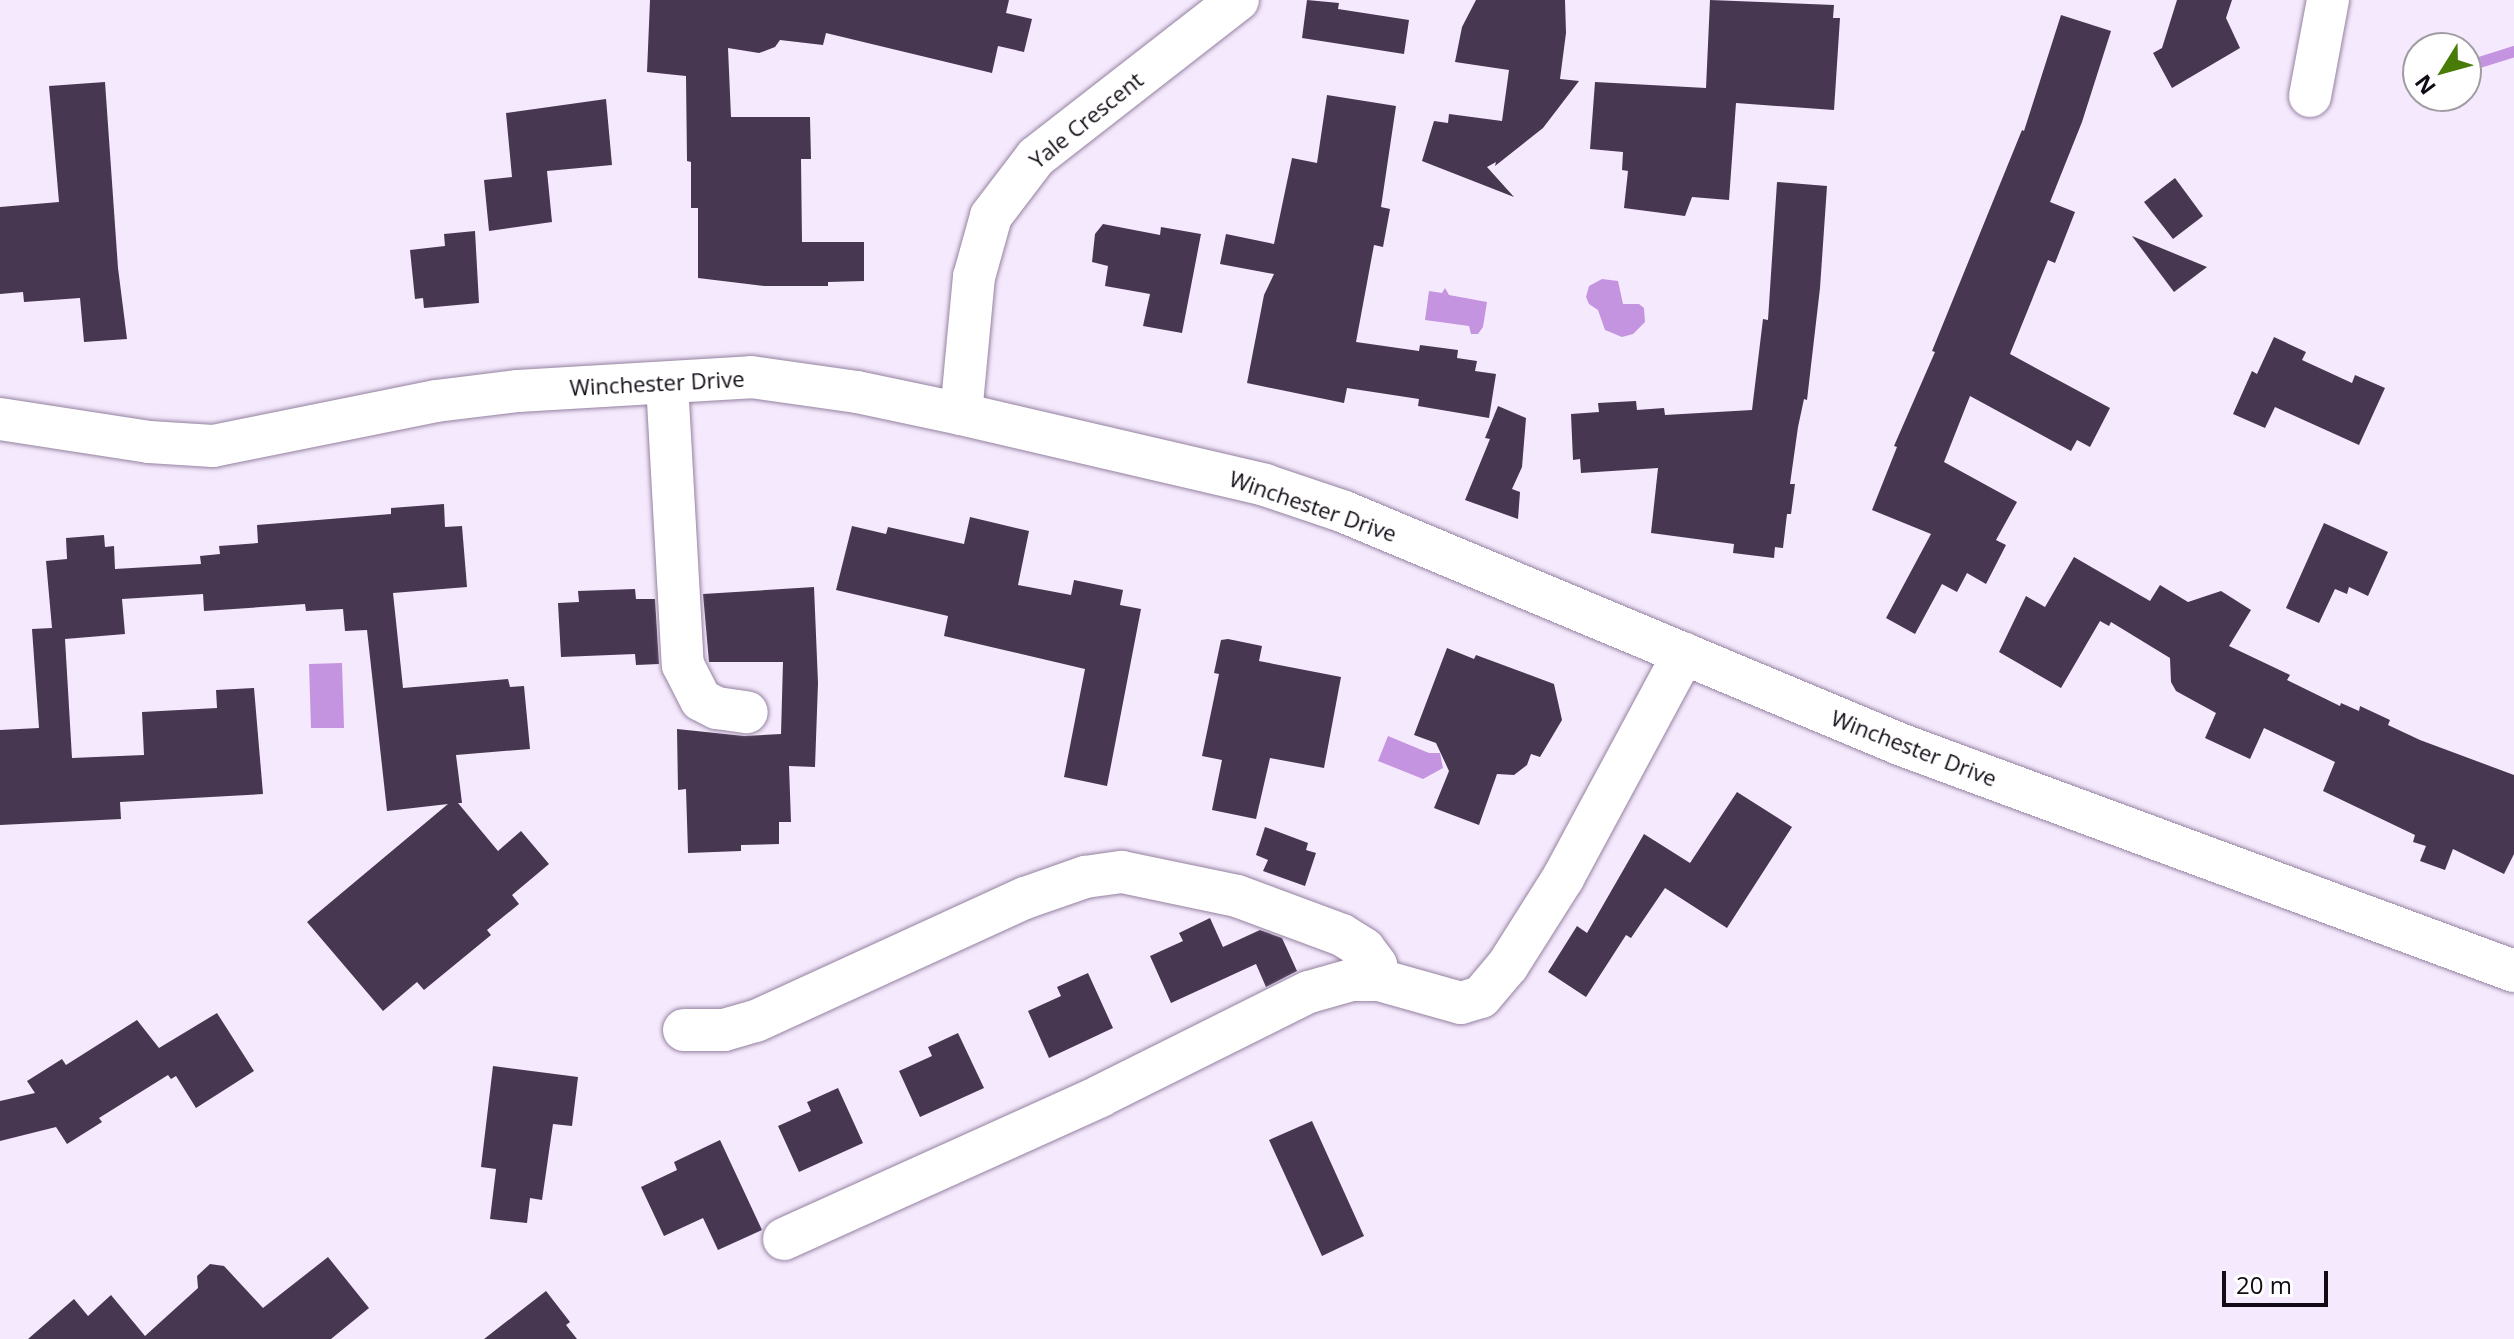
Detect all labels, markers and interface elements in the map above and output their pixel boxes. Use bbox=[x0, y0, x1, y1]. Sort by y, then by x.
north arrow bbox=[2402, 32, 2482, 112]
street label: Yale Crescent bbox=[1024, 66, 1148, 174]
text: N bbox=[2407, 69, 2442, 101]
street label: Winchester Drive bbox=[569, 365, 745, 401]
street label: Winchester Drive bbox=[1226, 465, 1400, 547]
street label: Winchester Drive bbox=[1828, 704, 2000, 792]
scale bar bbox=[2226, 1255, 2332, 1305]
text: 20 m bbox=[2236, 1268, 2292, 1301]

